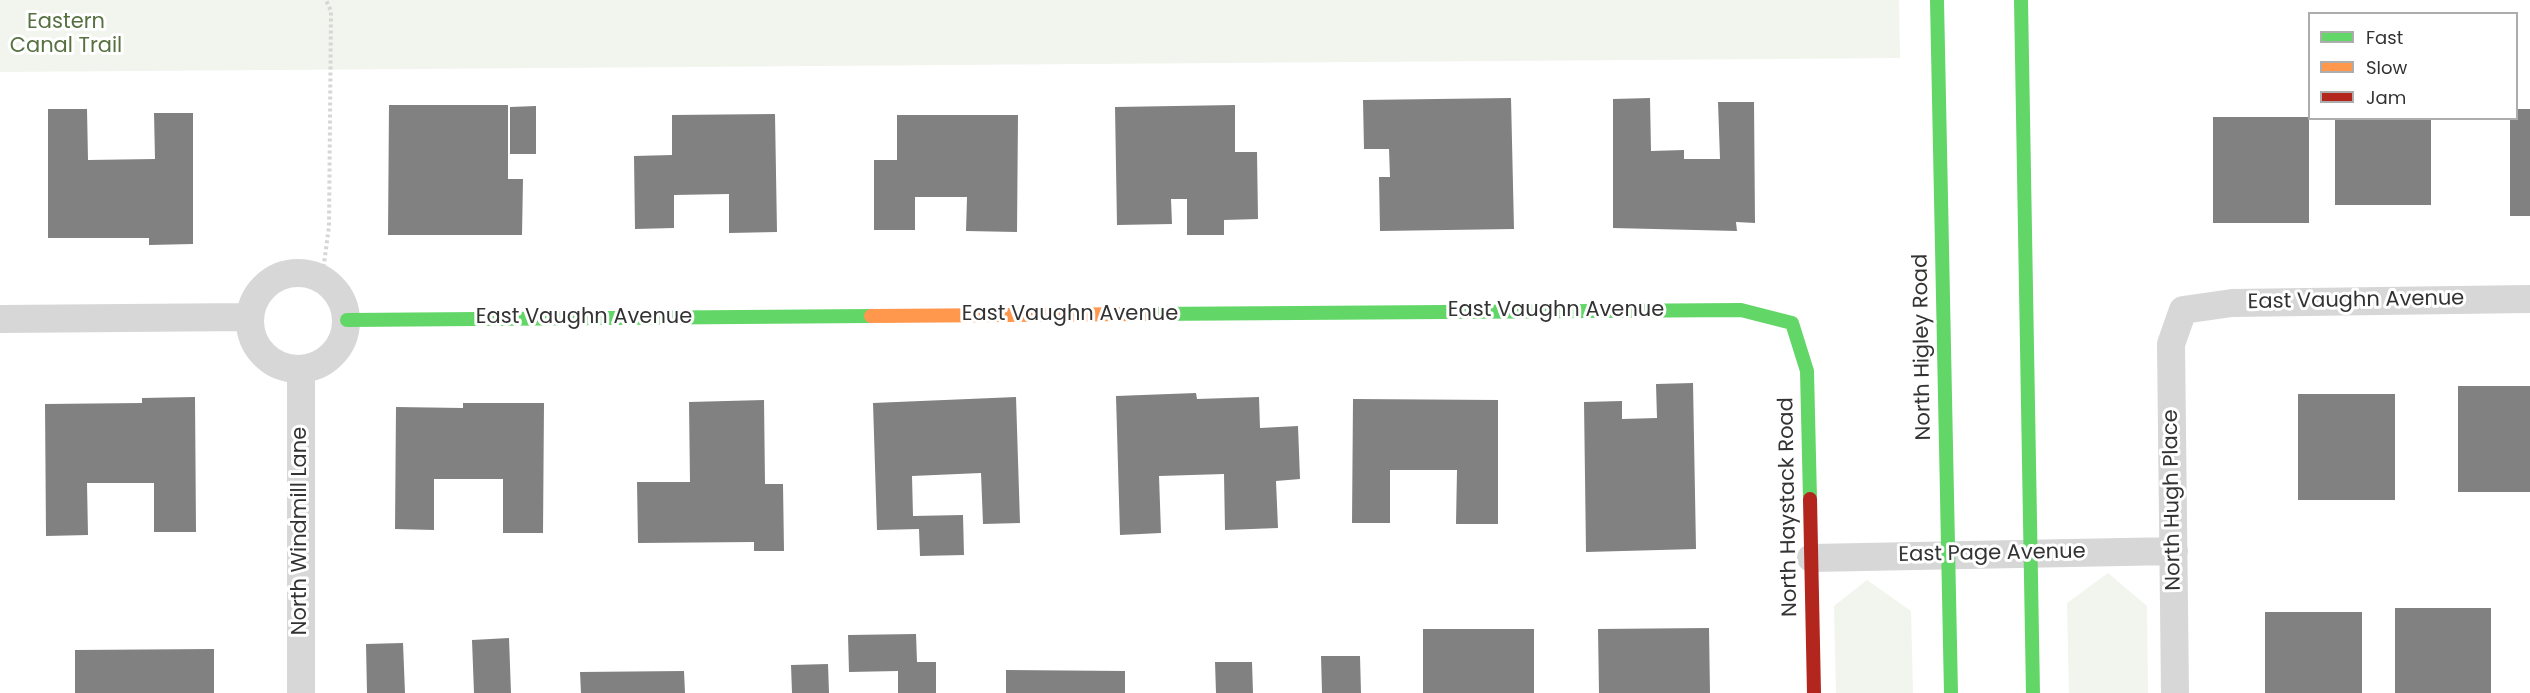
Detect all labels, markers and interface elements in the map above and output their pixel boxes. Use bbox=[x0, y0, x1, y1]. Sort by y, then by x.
park label: Eastern Canal Trail bbox=[10, 10, 122, 60]
legend bbox=[2308, 12, 2518, 120]
text: Fast bbox=[2366, 25, 2403, 50]
text: Slow bbox=[2366, 55, 2407, 80]
text: Jam bbox=[2366, 85, 2406, 110]
street label: North Higley Road bbox=[1909, 253, 1937, 441]
street label: East Vaughn Avenue bbox=[2248, 287, 2464, 315]
street label: East Vaughn Avenue bbox=[1448, 298, 1664, 324]
street label: East Vaughn Avenue bbox=[962, 302, 1178, 328]
street label: East Vaughn Avenue bbox=[476, 305, 692, 331]
street label: North Haystack Road bbox=[1774, 397, 1804, 617]
street label: North Hugh Place bbox=[2159, 409, 2187, 591]
street label: North Windmill Lane bbox=[288, 427, 314, 635]
street label: East Page Avenue bbox=[1898, 540, 2086, 568]

